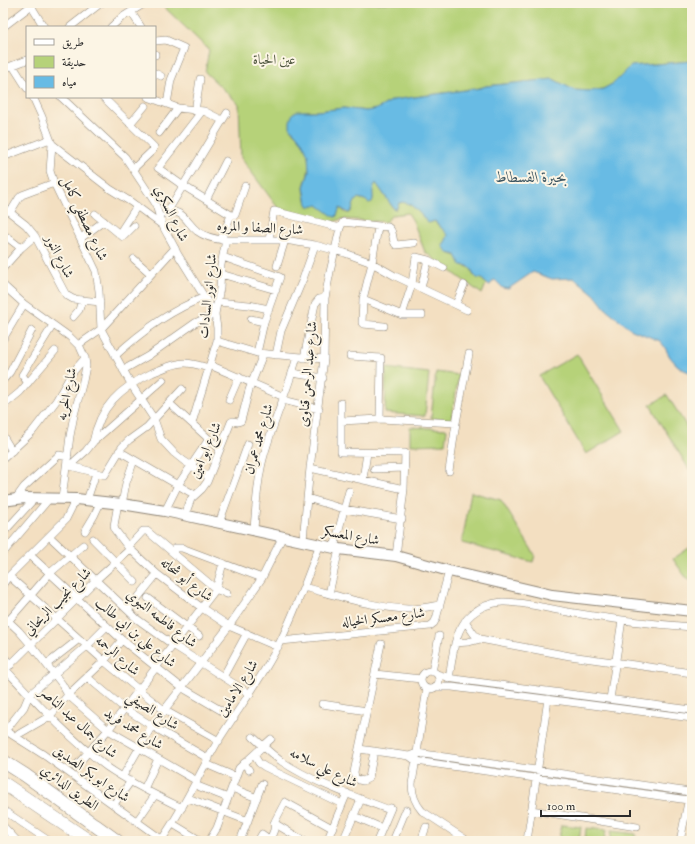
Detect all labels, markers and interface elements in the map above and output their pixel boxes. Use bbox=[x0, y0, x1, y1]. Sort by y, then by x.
legend bbox=[26, 26, 156, 98]
text: طريق bbox=[62, 35, 84, 50]
park label: عين الحياة bbox=[253, 51, 295, 68]
text: حديقة bbox=[62, 55, 86, 70]
text: مياه bbox=[62, 75, 77, 90]
water label: بحيرة الفسطاط bbox=[495, 168, 567, 187]
street label: شارع مصطفي كامل bbox=[53, 173, 112, 265]
street label: شارع السكري bbox=[148, 182, 193, 246]
street label: شارع الصفا و المروه bbox=[216, 217, 304, 241]
street label: شارع النور bbox=[38, 230, 78, 282]
street label: شارع انور السادات bbox=[195, 253, 223, 340]
street label: شارع عبد الرحمن قناوى bbox=[294, 321, 324, 428]
street label: شارع الحريه bbox=[53, 366, 83, 423]
street label: شارع محمد عمران bbox=[240, 402, 280, 477]
street label: شارع ابو امين bbox=[186, 419, 228, 482]
street label: شارع المعسكر bbox=[319, 522, 381, 552]
street label: شارع أبو شحاته bbox=[155, 552, 218, 608]
street label: شارع نجيب الريحاني bbox=[20, 564, 97, 641]
street label: شارع فاطمه النبوي bbox=[121, 585, 200, 654]
street label: شارع علي بن ابي طالب bbox=[89, 594, 180, 674]
street label: شارع معسكر الخياله bbox=[340, 604, 426, 634]
street label: شارع الرحمه bbox=[90, 632, 143, 681]
street label: شارع الامامين bbox=[213, 657, 264, 722]
street label: شارع جمال عبد الناصر bbox=[33, 682, 121, 764]
street label: شارع الصيفي bbox=[121, 687, 182, 738]
street label: شارع محمد فريد bbox=[100, 704, 166, 756]
street label: شارع ابو بكر الصديق bbox=[49, 741, 133, 808]
street label: شارع علي سلامه bbox=[285, 744, 360, 795]
street label: الطريق الدائري bbox=[36, 761, 102, 817]
scale bar bbox=[541, 792, 630, 818]
text: 100 m bbox=[547, 799, 576, 814]

